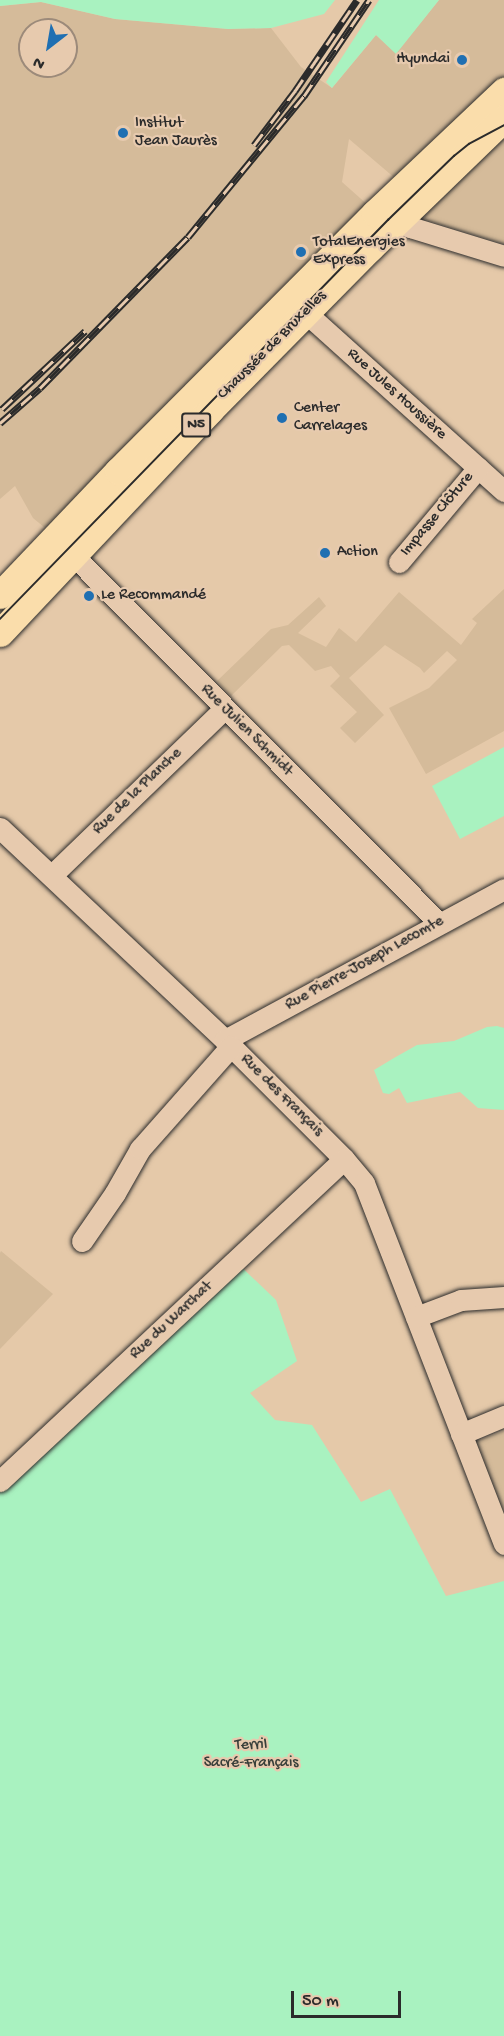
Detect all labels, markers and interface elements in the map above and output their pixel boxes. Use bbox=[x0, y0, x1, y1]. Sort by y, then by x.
north arrow bbox=[18, 18, 78, 78]
place label: Hyundai bbox=[396, 50, 450, 70]
text: N bbox=[30, 51, 49, 73]
marker: Hyundai bbox=[455, 53, 469, 67]
place label: Institut Jean Jaurès bbox=[135, 114, 217, 152]
marker: Institut Jean Jaurès bbox=[116, 126, 130, 140]
place label: TotalEnergies Express bbox=[313, 233, 405, 271]
marker: TotalEnergies Express bbox=[294, 245, 308, 259]
street label: Chaussée de Bruxelles bbox=[214, 287, 332, 405]
street label: Rue Jules Houssière bbox=[342, 345, 450, 445]
place label: Center Carrelages bbox=[294, 399, 367, 437]
marker: Center Carrelages bbox=[275, 411, 289, 425]
road number: N5 bbox=[181, 413, 211, 437]
street label: Impasse Clôture bbox=[397, 469, 479, 561]
place label: Action bbox=[337, 543, 378, 563]
marker: Action bbox=[318, 546, 332, 560]
place label: Le Recommandé bbox=[101, 586, 206, 606]
marker: Le Recommandé bbox=[82, 589, 96, 603]
street label: Rue Julien Schmidt bbox=[196, 681, 296, 781]
street label: Rue de la Planche bbox=[89, 745, 187, 839]
street label: Rue Pierre-Joseph Lecomte bbox=[282, 912, 448, 1016]
street label: Rue des Français bbox=[236, 1051, 326, 1141]
street label: Rue du Warchat bbox=[127, 1278, 217, 1364]
park label: Terril Sacré-Français bbox=[204, 1736, 298, 1774]
scale bar bbox=[294, 1979, 404, 2017]
text: 50 m bbox=[302, 1991, 339, 2012]

